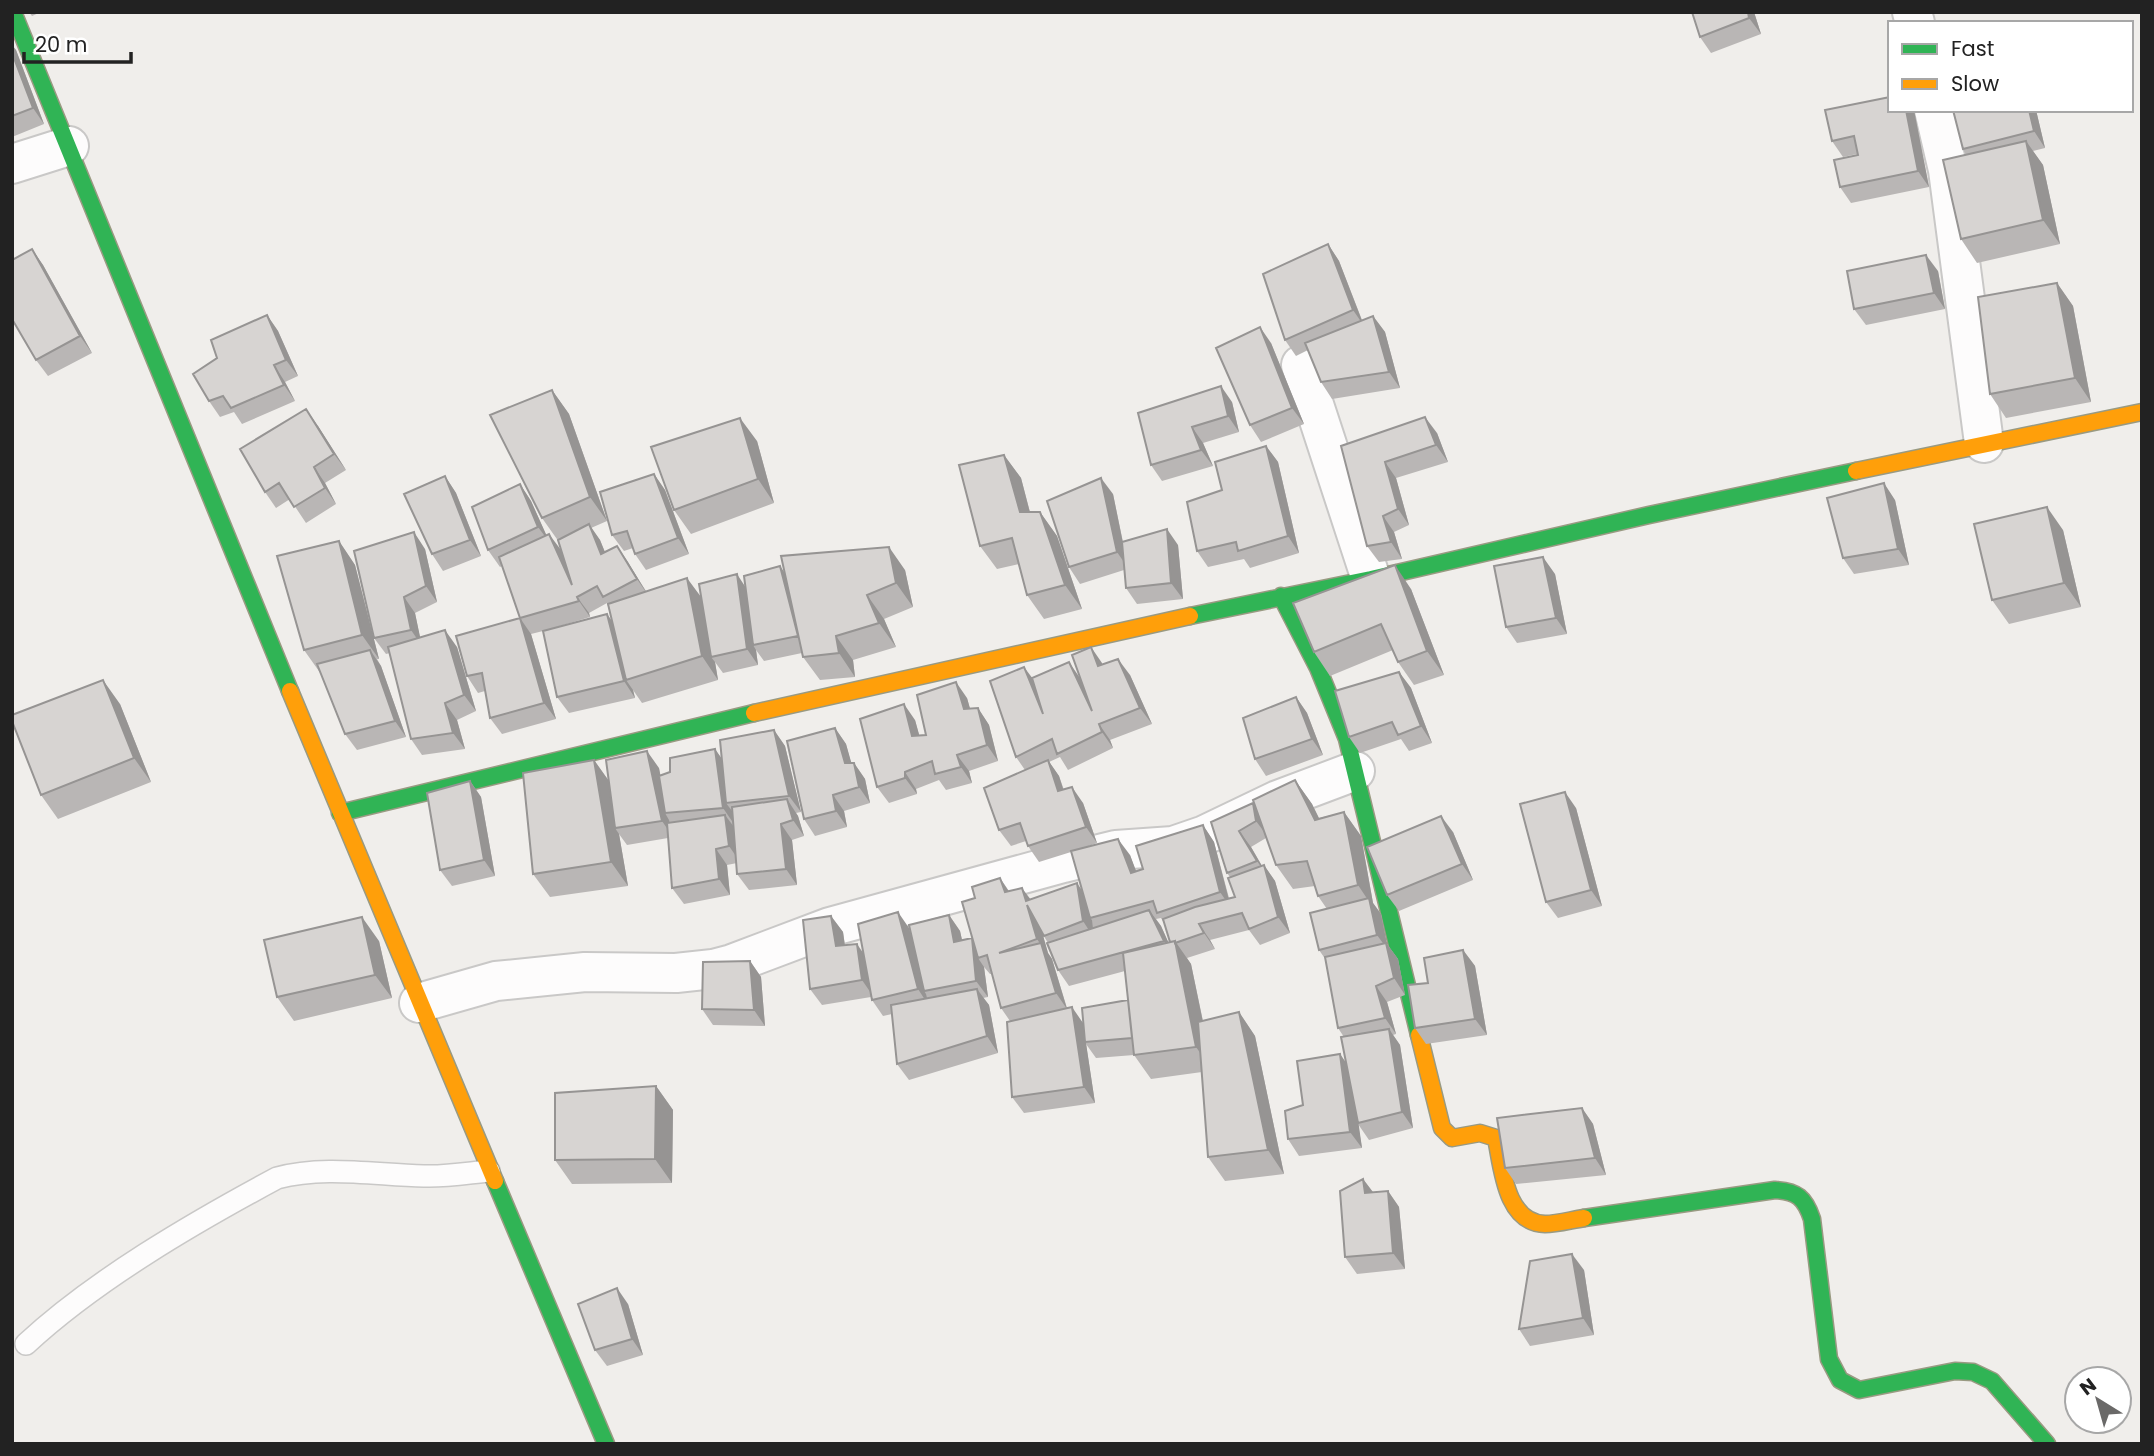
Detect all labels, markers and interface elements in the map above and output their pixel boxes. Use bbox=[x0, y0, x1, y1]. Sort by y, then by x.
scale bar bbox=[24, 21, 131, 65]
legend bbox=[1888, 21, 2133, 112]
text: 20 m bbox=[35, 30, 88, 59]
text: Fast bbox=[1951, 34, 1994, 63]
text: Slow bbox=[1951, 69, 1999, 98]
north arrow bbox=[2063, 1365, 2133, 1435]
text: N bbox=[2074, 1372, 2102, 1402]

